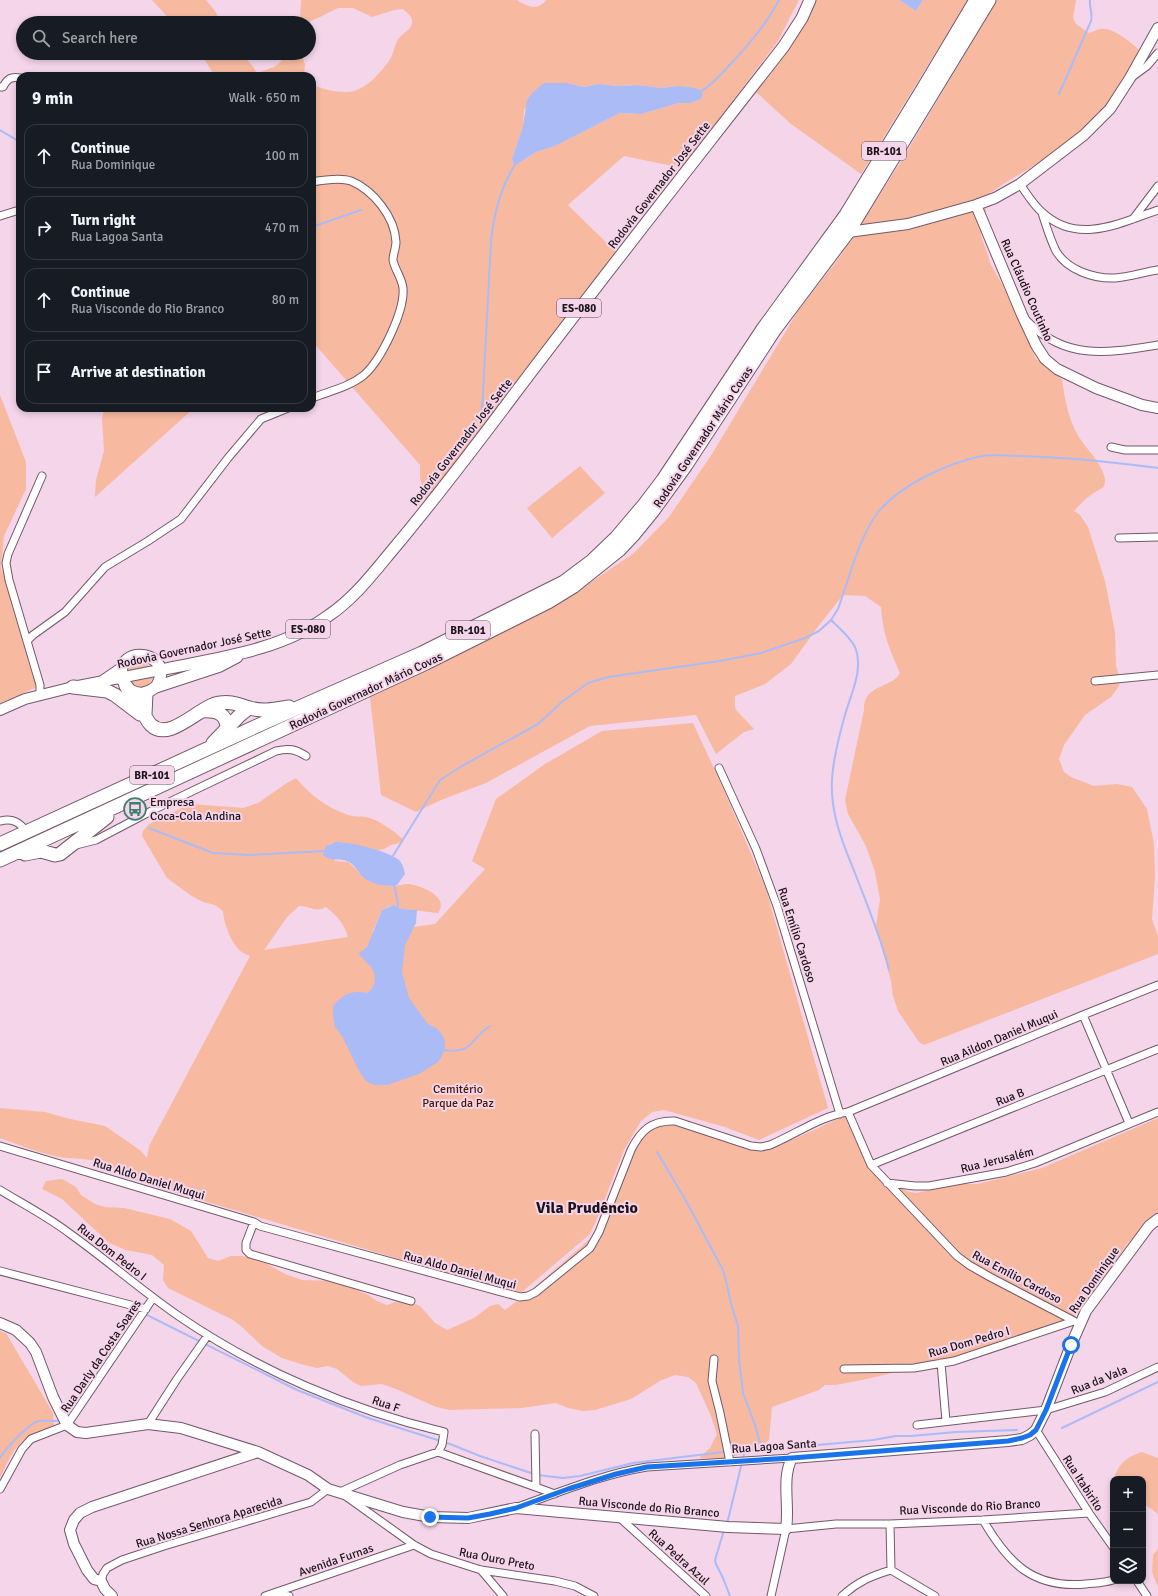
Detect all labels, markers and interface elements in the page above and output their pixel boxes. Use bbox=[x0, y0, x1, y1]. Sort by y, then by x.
search box bbox=[16, 16, 316, 60]
icon: search bbox=[30, 27, 52, 49]
text: Search here bbox=[62, 29, 138, 47]
text: 9 min bbox=[32, 88, 73, 109]
text: Walk · 650 m bbox=[229, 90, 300, 106]
street label: Rodovia Governador José Sette bbox=[605, 119, 714, 252]
text: Continue bbox=[71, 139, 130, 157]
road number: BR-101 bbox=[862, 142, 906, 160]
icon: ahead bbox=[33, 145, 55, 167]
text: 100 m bbox=[265, 148, 299, 164]
text: Rua Dominique bbox=[71, 157, 155, 173]
text: Turn right bbox=[71, 211, 136, 229]
icon: right bbox=[33, 217, 55, 239]
text: 470 m bbox=[265, 220, 299, 236]
text: Rua Lagoa Santa bbox=[71, 229, 163, 245]
street label: Rua Cláudio Coutinho bbox=[997, 236, 1056, 344]
text: Continue bbox=[71, 283, 130, 301]
icon: ahead bbox=[33, 289, 55, 311]
text: 80 m bbox=[272, 292, 299, 308]
road number: ES-080 bbox=[557, 299, 601, 317]
text: Rua Visconde do Rio Branco bbox=[71, 301, 224, 317]
icon: arrive bbox=[33, 361, 55, 383]
text: Arrive at destination bbox=[71, 363, 206, 381]
street label: Rodovia Governador Mário Covas bbox=[650, 364, 756, 511]
street label: Rodovia Governador José Sette bbox=[407, 376, 516, 509]
road number: ES-080 bbox=[286, 620, 330, 638]
road number: BR-101 bbox=[446, 621, 490, 639]
street label: Rodovia Governador José Sette bbox=[116, 625, 273, 672]
street label: Rodovia Governador Mário Covas bbox=[287, 649, 445, 734]
road number: BR-101 bbox=[130, 766, 174, 784]
place label: Empresa Coca-Cola Andina bbox=[150, 795, 241, 824]
bus stop icon: Empresa Coca-Cola Andina bbox=[122, 796, 148, 822]
street label: Rua Emílio Cardoso bbox=[774, 886, 819, 985]
street label: Rua Aildon Daniel Muqui bbox=[938, 1007, 1060, 1070]
park label: Cemitério Parque da Paz bbox=[422, 1082, 494, 1111]
street label: Rua B bbox=[994, 1085, 1027, 1110]
street label: Rua Jerusalém bbox=[959, 1144, 1035, 1177]
street label: Rua Aldo Daniel Muqui bbox=[91, 1155, 207, 1204]
district label: Vila Prudêncio bbox=[536, 1198, 638, 1218]
street label: Rua Dom Pedro I bbox=[74, 1221, 149, 1284]
street label: Rua Dominique bbox=[1066, 1244, 1123, 1316]
street label: Rua Aldo Daniel Muqui bbox=[402, 1248, 518, 1293]
street label: Rua Emílio Cardoso bbox=[969, 1248, 1064, 1307]
street label: Rua Darly da Costa Soares bbox=[58, 1297, 145, 1416]
street label: Rua Dom Pedro I bbox=[927, 1324, 1012, 1361]
route start bbox=[1062, 1336, 1080, 1354]
street label: Rua da Vala bbox=[1069, 1362, 1130, 1399]
street label: Rua F bbox=[370, 1393, 402, 1416]
street label: Rua Lagoa Santa bbox=[731, 1436, 817, 1457]
street label: Rua Itabirito bbox=[1059, 1452, 1106, 1514]
map controls bbox=[1110, 1476, 1146, 1584]
button: + bbox=[1110, 1476, 1146, 1512]
street label: Rua Nossa Senhora Aparecida bbox=[134, 1493, 284, 1552]
street label: Rua Visconde do Rio Branco bbox=[578, 1494, 720, 1521]
street label: Rua Visconde do Rio Branco bbox=[899, 1496, 1041, 1519]
route end bbox=[421, 1508, 439, 1526]
button: − bbox=[1110, 1512, 1146, 1548]
street label: Rua Pedra Azul bbox=[645, 1526, 713, 1589]
street label: Avenida Furnas bbox=[297, 1541, 376, 1580]
street label: Rua Ouro Preto bbox=[458, 1545, 536, 1574]
button: layers bbox=[1110, 1548, 1146, 1584]

